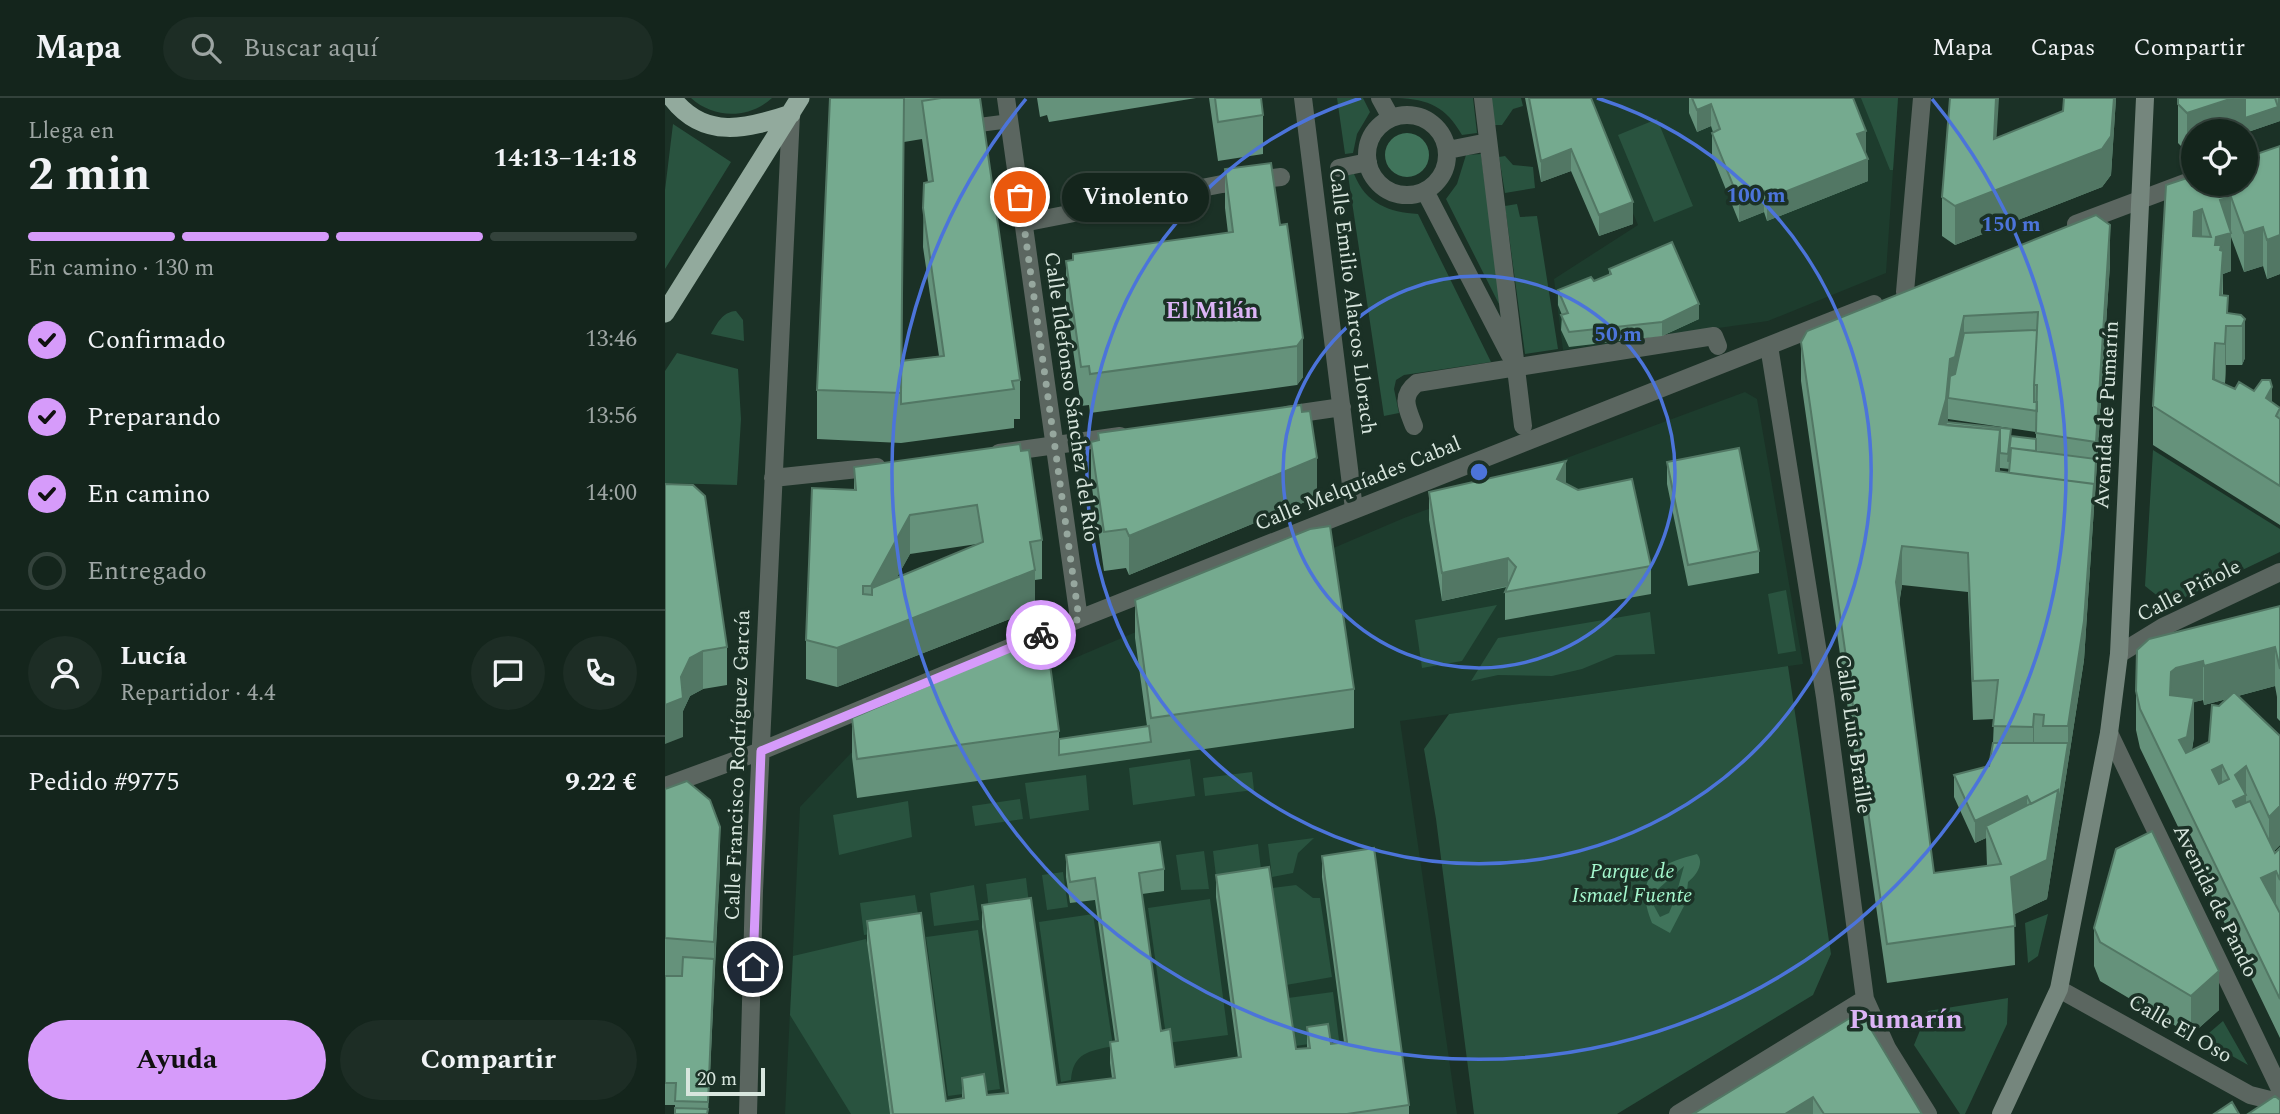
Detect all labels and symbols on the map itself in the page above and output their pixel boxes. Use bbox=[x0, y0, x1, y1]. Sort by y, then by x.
street label: Calle Emilio Alarcos Llorach bbox=[1320, 166, 1384, 436]
pin bbox=[990, 167, 1050, 227]
callout: Vinolento bbox=[1062, 172, 1209, 222]
text: 100 m bbox=[1726, 180, 1786, 212]
text: 150 m bbox=[1981, 209, 2041, 241]
street label: Calle Ildefonso Sánchez del Río bbox=[1035, 250, 1107, 544]
district label: El Milán bbox=[1165, 294, 1259, 329]
text: 50 m bbox=[1594, 319, 1642, 351]
street label: Avenida de Pumarín bbox=[2086, 320, 2128, 510]
street label: Calle Melquíades Cabal bbox=[1250, 428, 1466, 540]
centre of rings bbox=[1467, 460, 1491, 484]
street label: Calle Piñole bbox=[2131, 551, 2247, 631]
courier bbox=[1006, 600, 1076, 670]
street label: Calle Francisco Rodríguez García bbox=[717, 608, 759, 921]
street label: Calle Luis Braille bbox=[1826, 652, 1880, 816]
street label: Avenida de Pando bbox=[2164, 819, 2266, 983]
park label: Parque de Ismael Fuente bbox=[1572, 856, 1692, 912]
pin bbox=[723, 937, 783, 997]
street label: Calle El Oso bbox=[2122, 986, 2238, 1072]
district label: Pumarín bbox=[1849, 998, 1963, 1041]
scale bar bbox=[686, 1065, 765, 1097]

